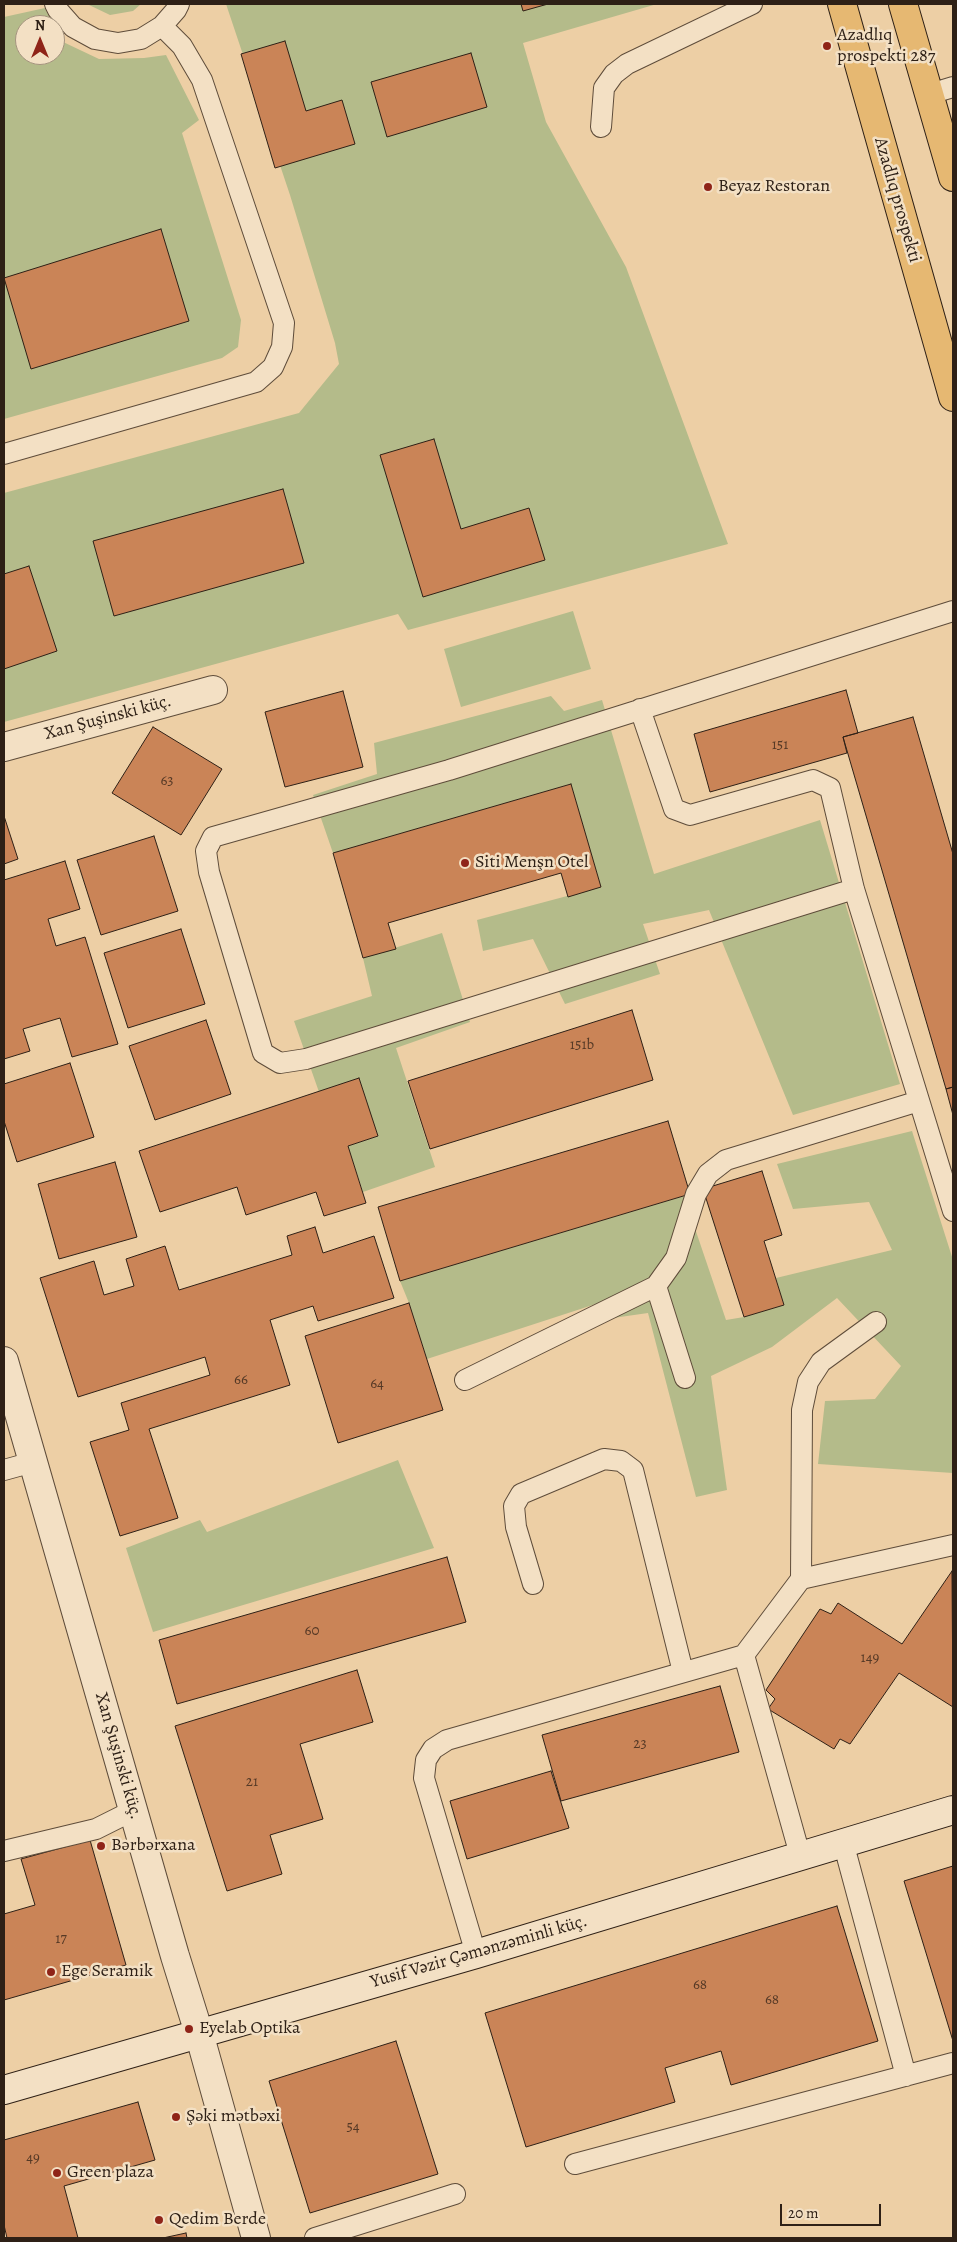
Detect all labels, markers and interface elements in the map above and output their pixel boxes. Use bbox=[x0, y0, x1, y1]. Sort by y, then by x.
north arrow bbox=[15, 15, 65, 65]
text: N bbox=[35, 16, 45, 35]
place label: Azadlıq prospekti 287 bbox=[837, 25, 935, 68]
marker: Azadlıq prospekti 287 bbox=[821, 40, 833, 52]
street label: Azadlıq prospekti bbox=[869, 135, 925, 265]
place label: Beyaz Restoran bbox=[718, 176, 830, 198]
marker: Beyaz Restoran bbox=[702, 181, 714, 193]
street label: Xan Şuşinski küç. bbox=[42, 691, 174, 745]
house number: 151 bbox=[772, 736, 788, 754]
house number: 63 bbox=[160, 772, 174, 790]
place label: Siti Menşn Otel bbox=[475, 852, 588, 874]
marker: Siti Menşn Otel bbox=[459, 857, 471, 869]
house number: 151b bbox=[570, 1036, 594, 1054]
house number: 66 bbox=[234, 1371, 248, 1389]
house number: 64 bbox=[370, 1375, 384, 1393]
house number: 60 bbox=[305, 1622, 319, 1640]
house number: 149 bbox=[861, 1649, 879, 1667]
street label: Xan Şuşinski küç. bbox=[90, 1690, 146, 1822]
house number: 23 bbox=[633, 1735, 647, 1753]
house number: 21 bbox=[246, 1773, 258, 1791]
place label: Bərbərxana bbox=[111, 1835, 195, 1857]
marker: Bərbərxana bbox=[95, 1840, 107, 1852]
street label: Yusif Vəzir Çəmənzəminli küç. bbox=[368, 1911, 590, 1993]
house number: 17 bbox=[55, 1930, 67, 1948]
place label: Ege Seramik bbox=[61, 1961, 153, 1983]
marker: Ege Seramik bbox=[45, 1966, 57, 1978]
house number: 68 bbox=[693, 1976, 707, 1994]
house number: 68 bbox=[765, 1991, 779, 2009]
place label: Eyelab Optika bbox=[199, 2018, 300, 2040]
marker: Eyelab Optika bbox=[183, 2023, 195, 2035]
place label: Şəki mətbəxi bbox=[186, 2106, 280, 2128]
marker: Şəki mətbəxi bbox=[170, 2111, 182, 2123]
house number: 54 bbox=[346, 2118, 360, 2136]
house number: 49 bbox=[26, 2149, 40, 2167]
place label: Green plaza bbox=[67, 2162, 154, 2184]
marker: Green plaza bbox=[51, 2167, 63, 2179]
scale bar bbox=[782, 2194, 883, 2226]
text: 20 m bbox=[788, 2203, 819, 2223]
place label: Qedim Berde bbox=[169, 2209, 266, 2231]
marker: Qedim Berde bbox=[153, 2214, 165, 2226]

